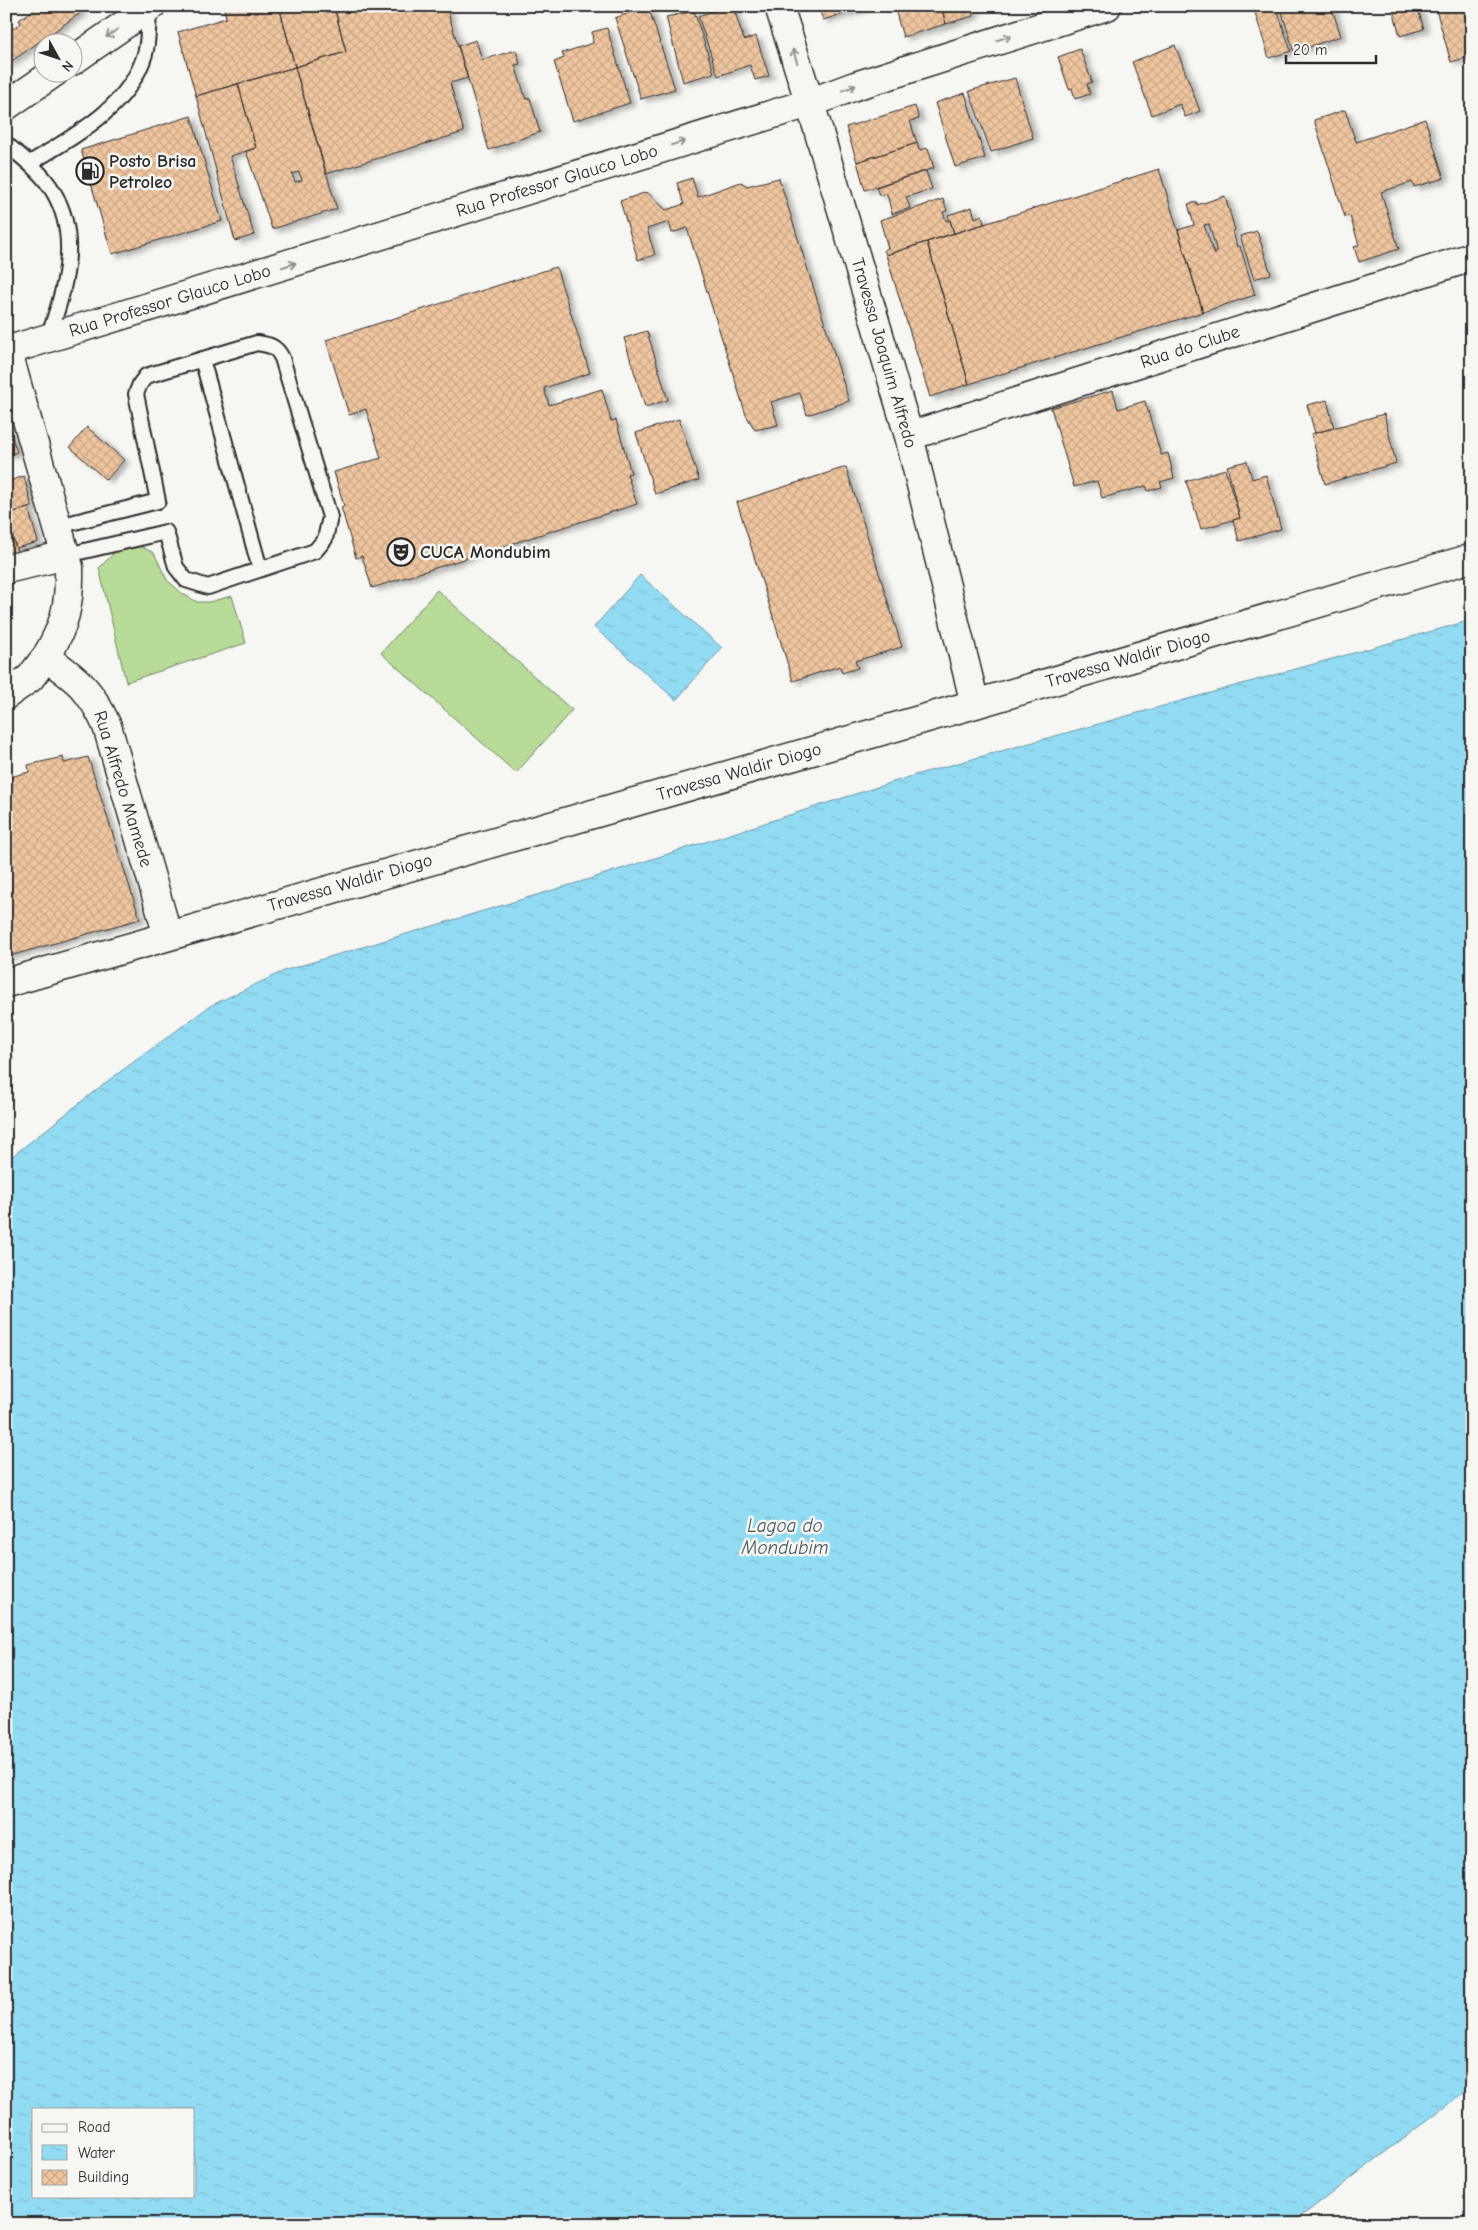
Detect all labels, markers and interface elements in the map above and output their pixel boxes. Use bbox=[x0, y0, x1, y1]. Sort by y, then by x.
one-way arrow bbox=[105, 28, 119, 38]
north arrow bbox=[32, 32, 82, 82]
scale bar bbox=[1286, 32, 1376, 64]
one-way arrow bbox=[995, 33, 1011, 43]
text: 20 m bbox=[1293, 41, 1327, 59]
one-way arrow bbox=[789, 49, 799, 65]
text: N bbox=[58, 57, 77, 75]
one-way arrow bbox=[841, 83, 856, 92]
one-way arrow bbox=[669, 138, 685, 147]
street label: Rua Professor Glauco Lobo bbox=[454, 140, 660, 222]
place label: Posto Brisa Petroleo bbox=[109, 151, 197, 193]
fuel station icon: Posto Brisa Petroleo bbox=[75, 156, 105, 186]
street label: Travessa Joaquim Alfredo bbox=[847, 256, 921, 450]
one-way arrow bbox=[280, 259, 296, 269]
street label: Rua Professor Glauco Lobo bbox=[67, 260, 273, 342]
street label: Rua do Clube bbox=[1138, 321, 1242, 373]
theatre icon: CUCA Mondubim bbox=[386, 537, 416, 567]
place label: CUCA Mondubim bbox=[420, 542, 550, 563]
street label: Travessa Waldir Diogo bbox=[1043, 625, 1213, 693]
street label: Rua Alfredo Mamede bbox=[89, 708, 157, 870]
street label: Travessa Waldir Diogo bbox=[654, 738, 824, 806]
street label: Travessa Waldir Diogo bbox=[265, 849, 435, 917]
water label: Lagoa do Mondubim bbox=[741, 1515, 828, 1559]
legend bbox=[32, 2108, 195, 2198]
text: Road bbox=[78, 2118, 110, 2136]
text: Water bbox=[78, 2144, 115, 2162]
text: Building bbox=[78, 2168, 129, 2186]

